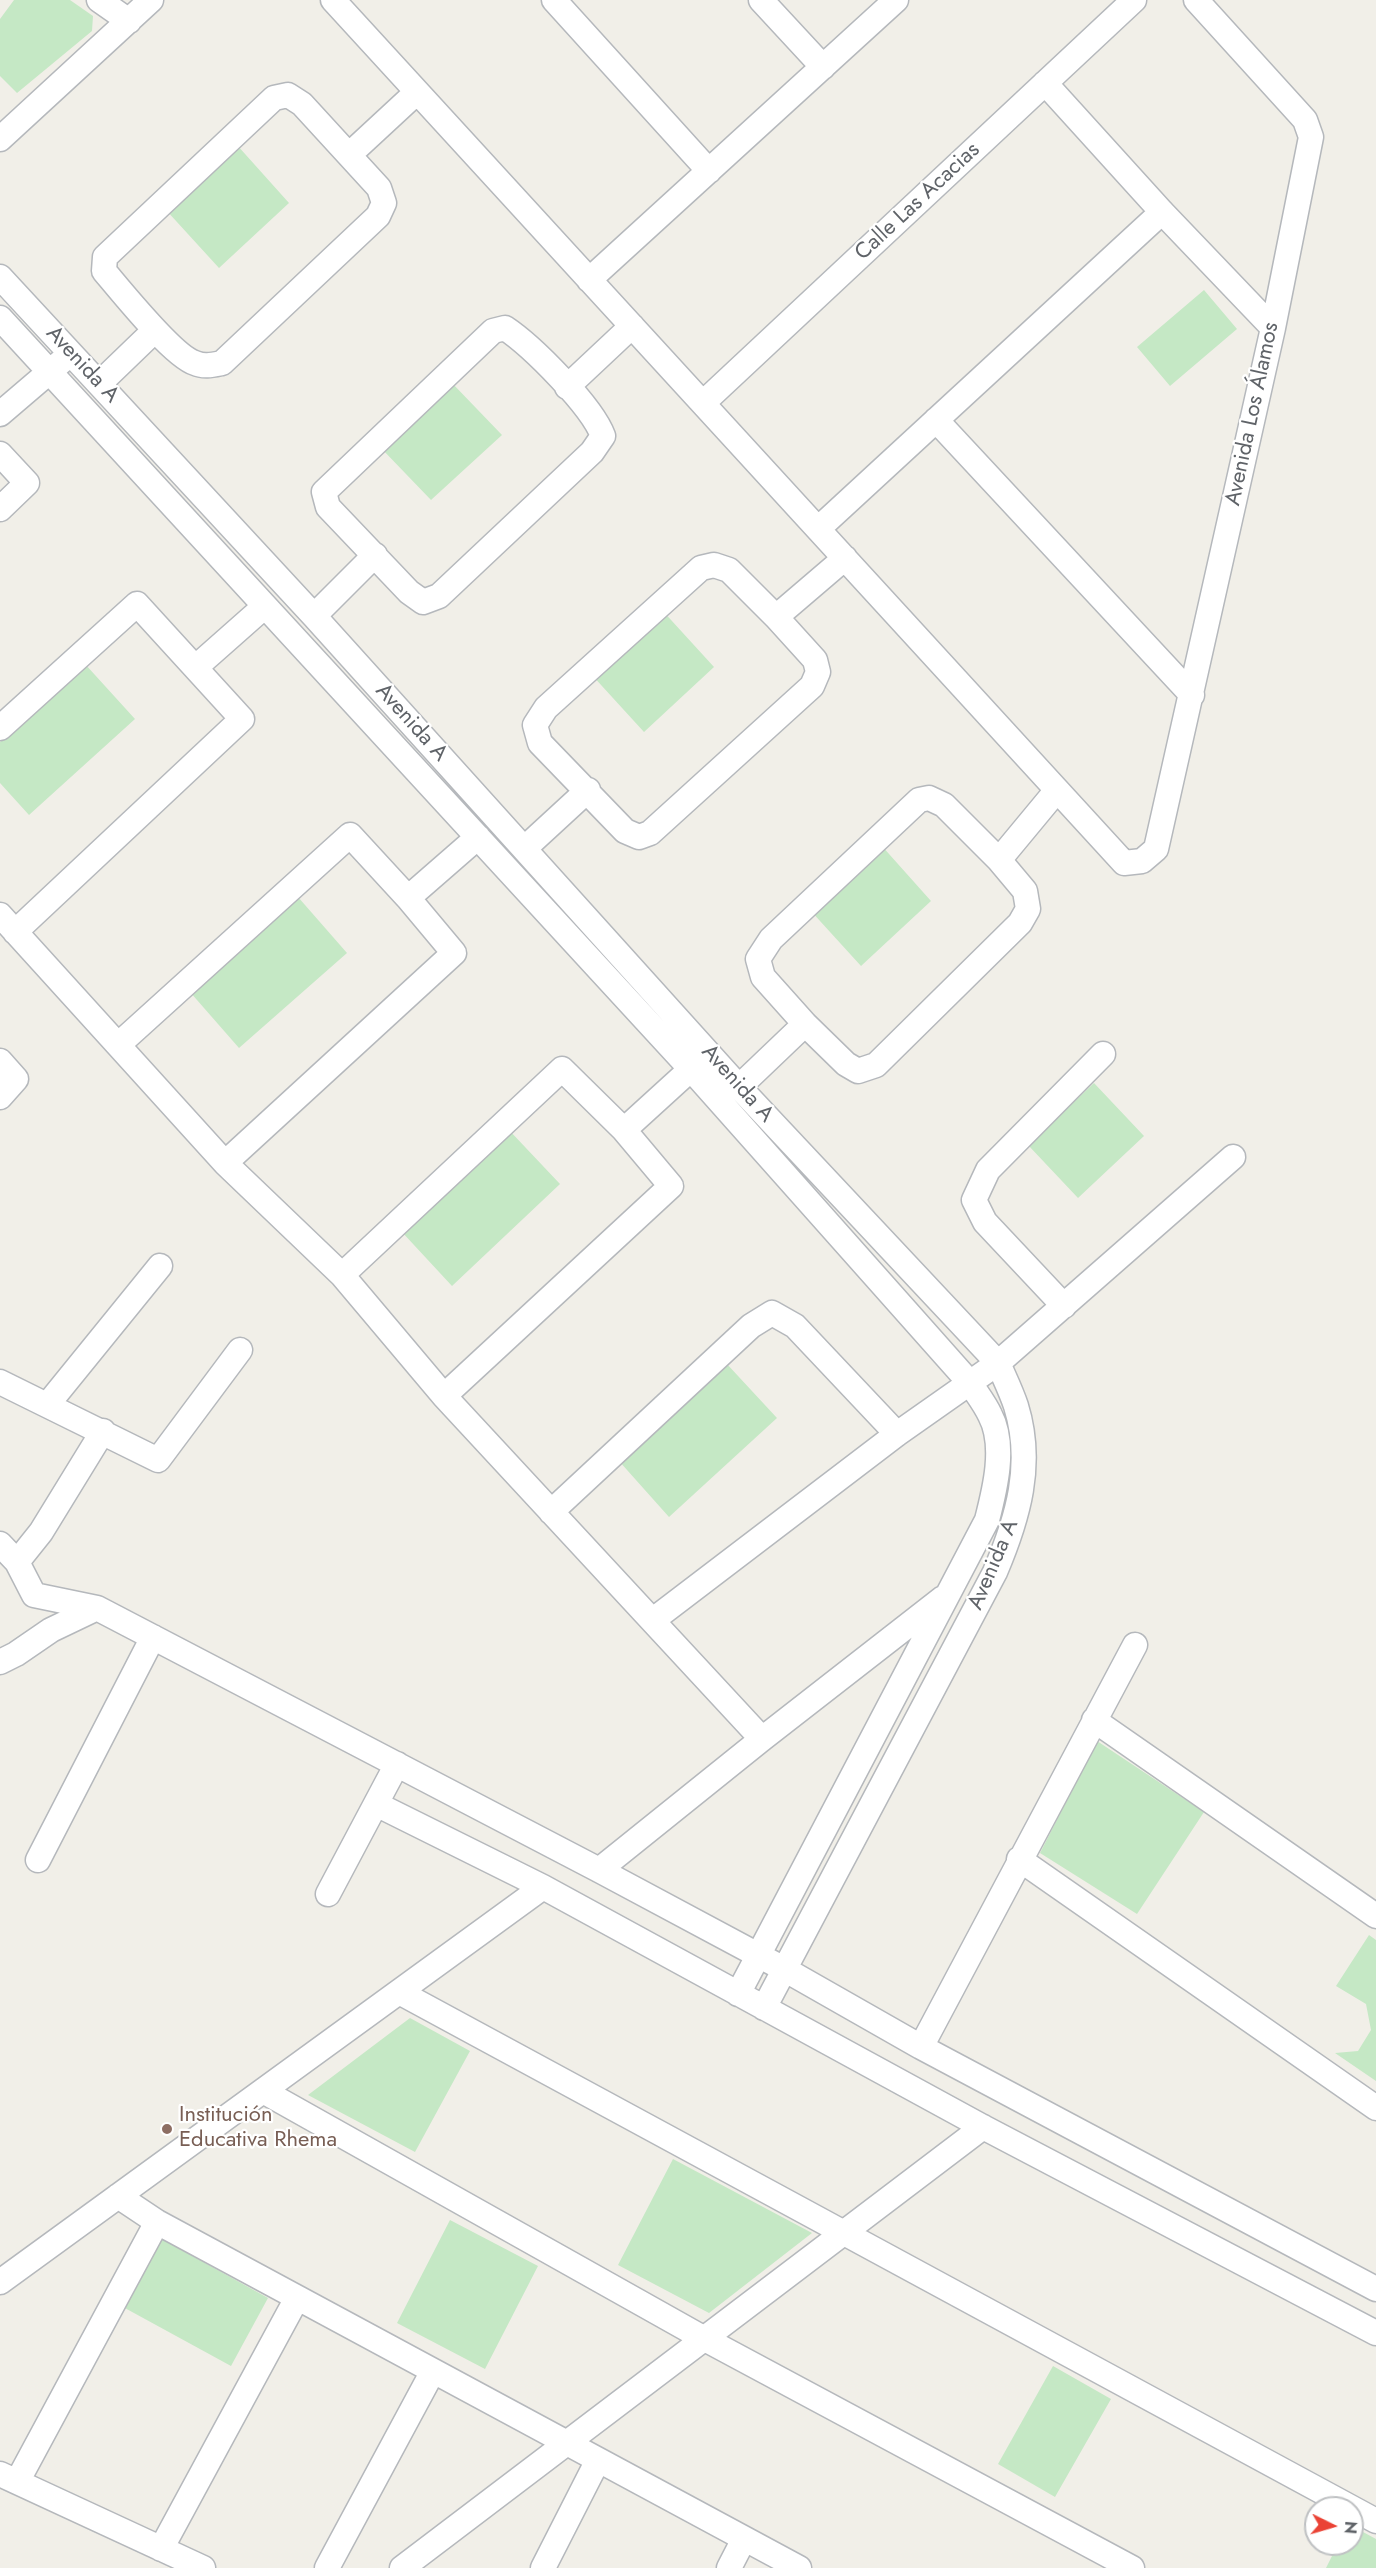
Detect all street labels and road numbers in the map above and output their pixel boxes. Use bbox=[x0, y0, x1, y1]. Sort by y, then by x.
street label: Calle Las Acacias bbox=[850, 137, 986, 267]
street label: Avenida Los Álamos bbox=[1221, 320, 1285, 508]
street label: Avenida A bbox=[40, 321, 124, 409]
street label: Avenida A bbox=[369, 679, 453, 767]
street label: Avenida A bbox=[695, 1040, 779, 1128]
street label: Avenida A bbox=[963, 1516, 1025, 1614]

